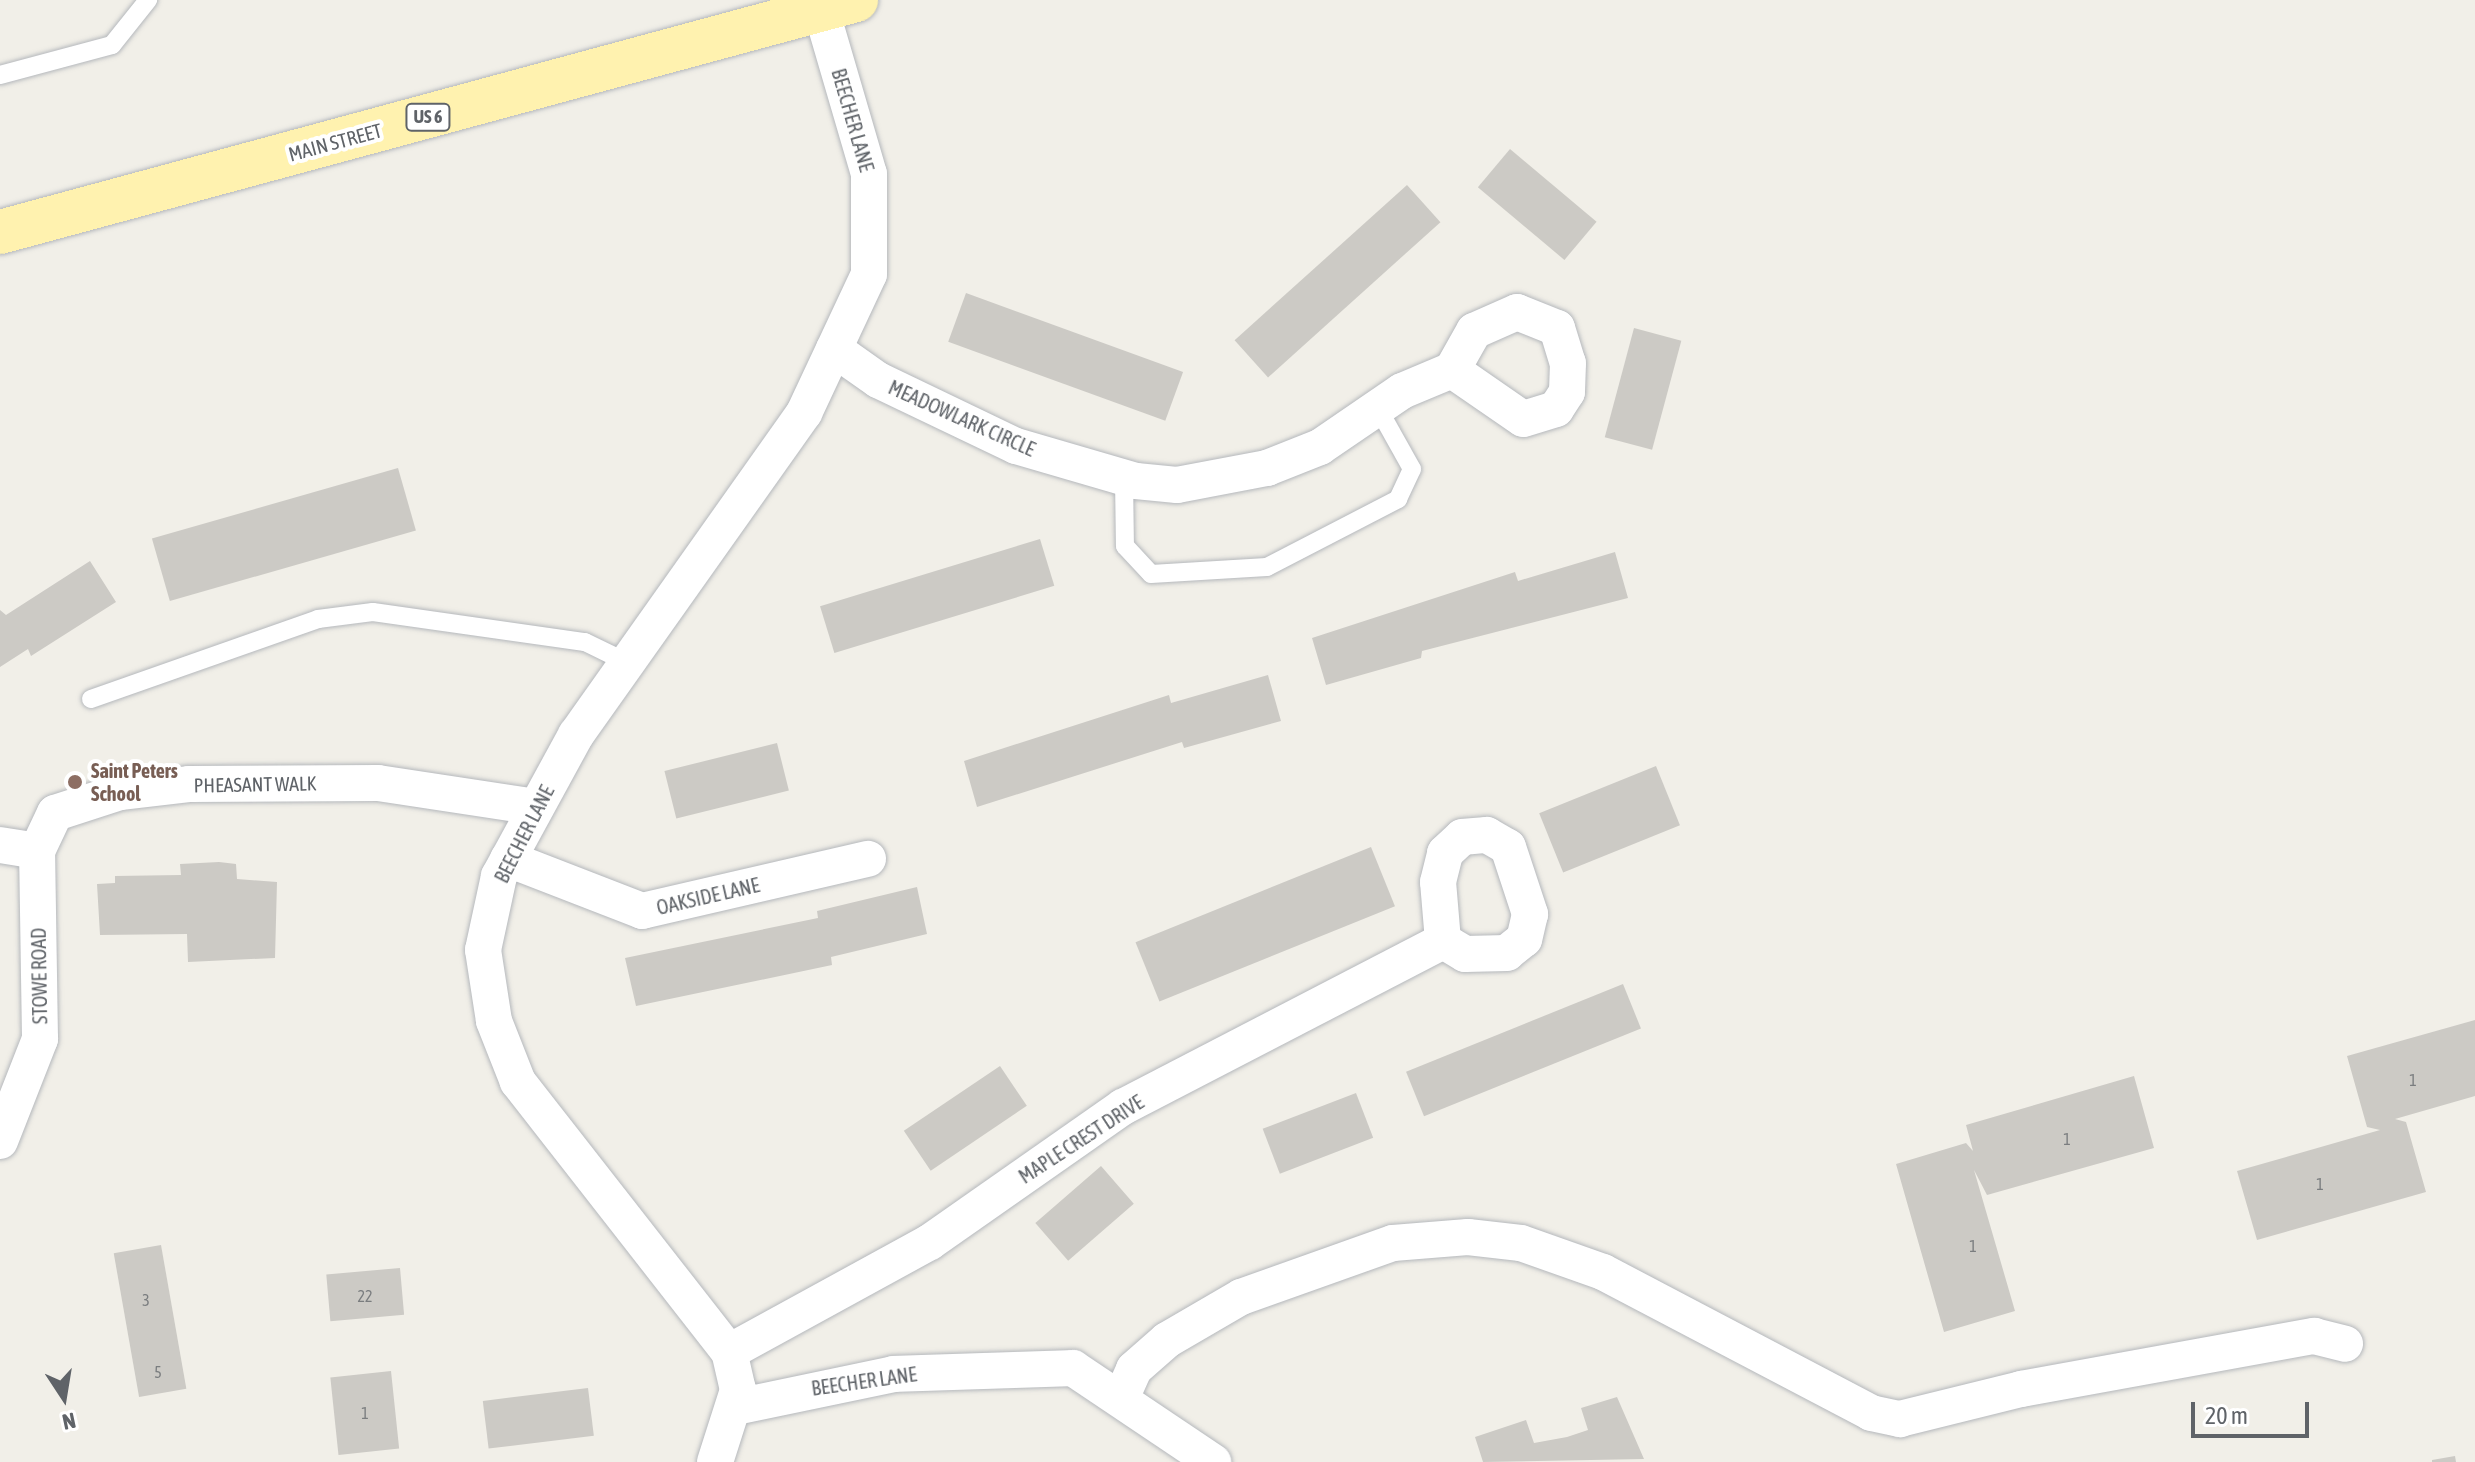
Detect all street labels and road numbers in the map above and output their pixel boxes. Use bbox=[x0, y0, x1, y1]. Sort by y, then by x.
street label: BEECHER LANE bbox=[827, 66, 879, 174]
road number: US 6 bbox=[404, 103, 452, 131]
street label: MAIN STREET bbox=[286, 118, 384, 166]
street label: MEADOWLARK CIRCLE bbox=[885, 375, 1039, 461]
street label: PHEASANT WALK bbox=[193, 771, 317, 797]
street label: BEECHER LANE bbox=[489, 781, 559, 887]
street label: OAKSIDE LANE bbox=[654, 872, 762, 920]
street label: STOWE ROAD bbox=[26, 928, 52, 1024]
street label: MAPLE CREST DRIVE bbox=[1014, 1090, 1148, 1188]
street label: BEECHER LANE bbox=[810, 1362, 918, 1400]

